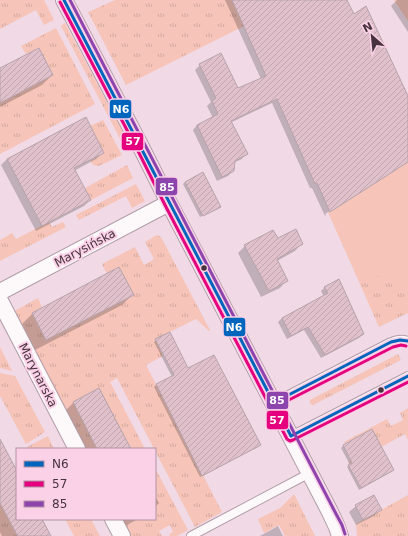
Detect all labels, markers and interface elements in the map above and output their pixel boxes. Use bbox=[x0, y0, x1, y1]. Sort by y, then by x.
north arrow bbox=[352, 16, 392, 56]
text: N bbox=[361, 20, 375, 35]
line badge: N6 bbox=[109, 99, 132, 119]
text: N6 bbox=[113, 103, 130, 116]
line badge: 57 bbox=[121, 132, 144, 151]
text: 57 bbox=[125, 135, 141, 148]
line badge: 85 bbox=[155, 177, 178, 196]
text: 85 bbox=[159, 181, 175, 194]
street label: Marysińska bbox=[52, 226, 118, 270]
unlabelled marker bbox=[199, 263, 209, 273]
line badge: N6 bbox=[223, 317, 246, 337]
text: N6 bbox=[226, 321, 243, 334]
street label: Marynarska bbox=[16, 341, 60, 409]
unlabelled marker bbox=[376, 385, 386, 395]
line badge: 85 bbox=[266, 391, 289, 410]
text: 85 bbox=[269, 394, 285, 407]
line badge: 57 bbox=[266, 410, 289, 430]
text: 57 bbox=[269, 414, 285, 427]
legend bbox=[16, 448, 156, 520]
text: N6 bbox=[52, 457, 69, 471]
text: 57 bbox=[52, 477, 67, 491]
text: 85 bbox=[52, 497, 67, 511]

